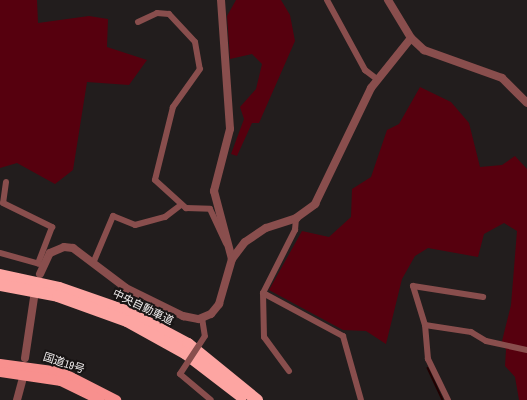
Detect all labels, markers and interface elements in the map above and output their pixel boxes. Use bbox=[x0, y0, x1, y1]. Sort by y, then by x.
street label: 中央自動車道 bbox=[110, 287, 176, 327]
street label: 国道19号 bbox=[41, 350, 87, 376]

